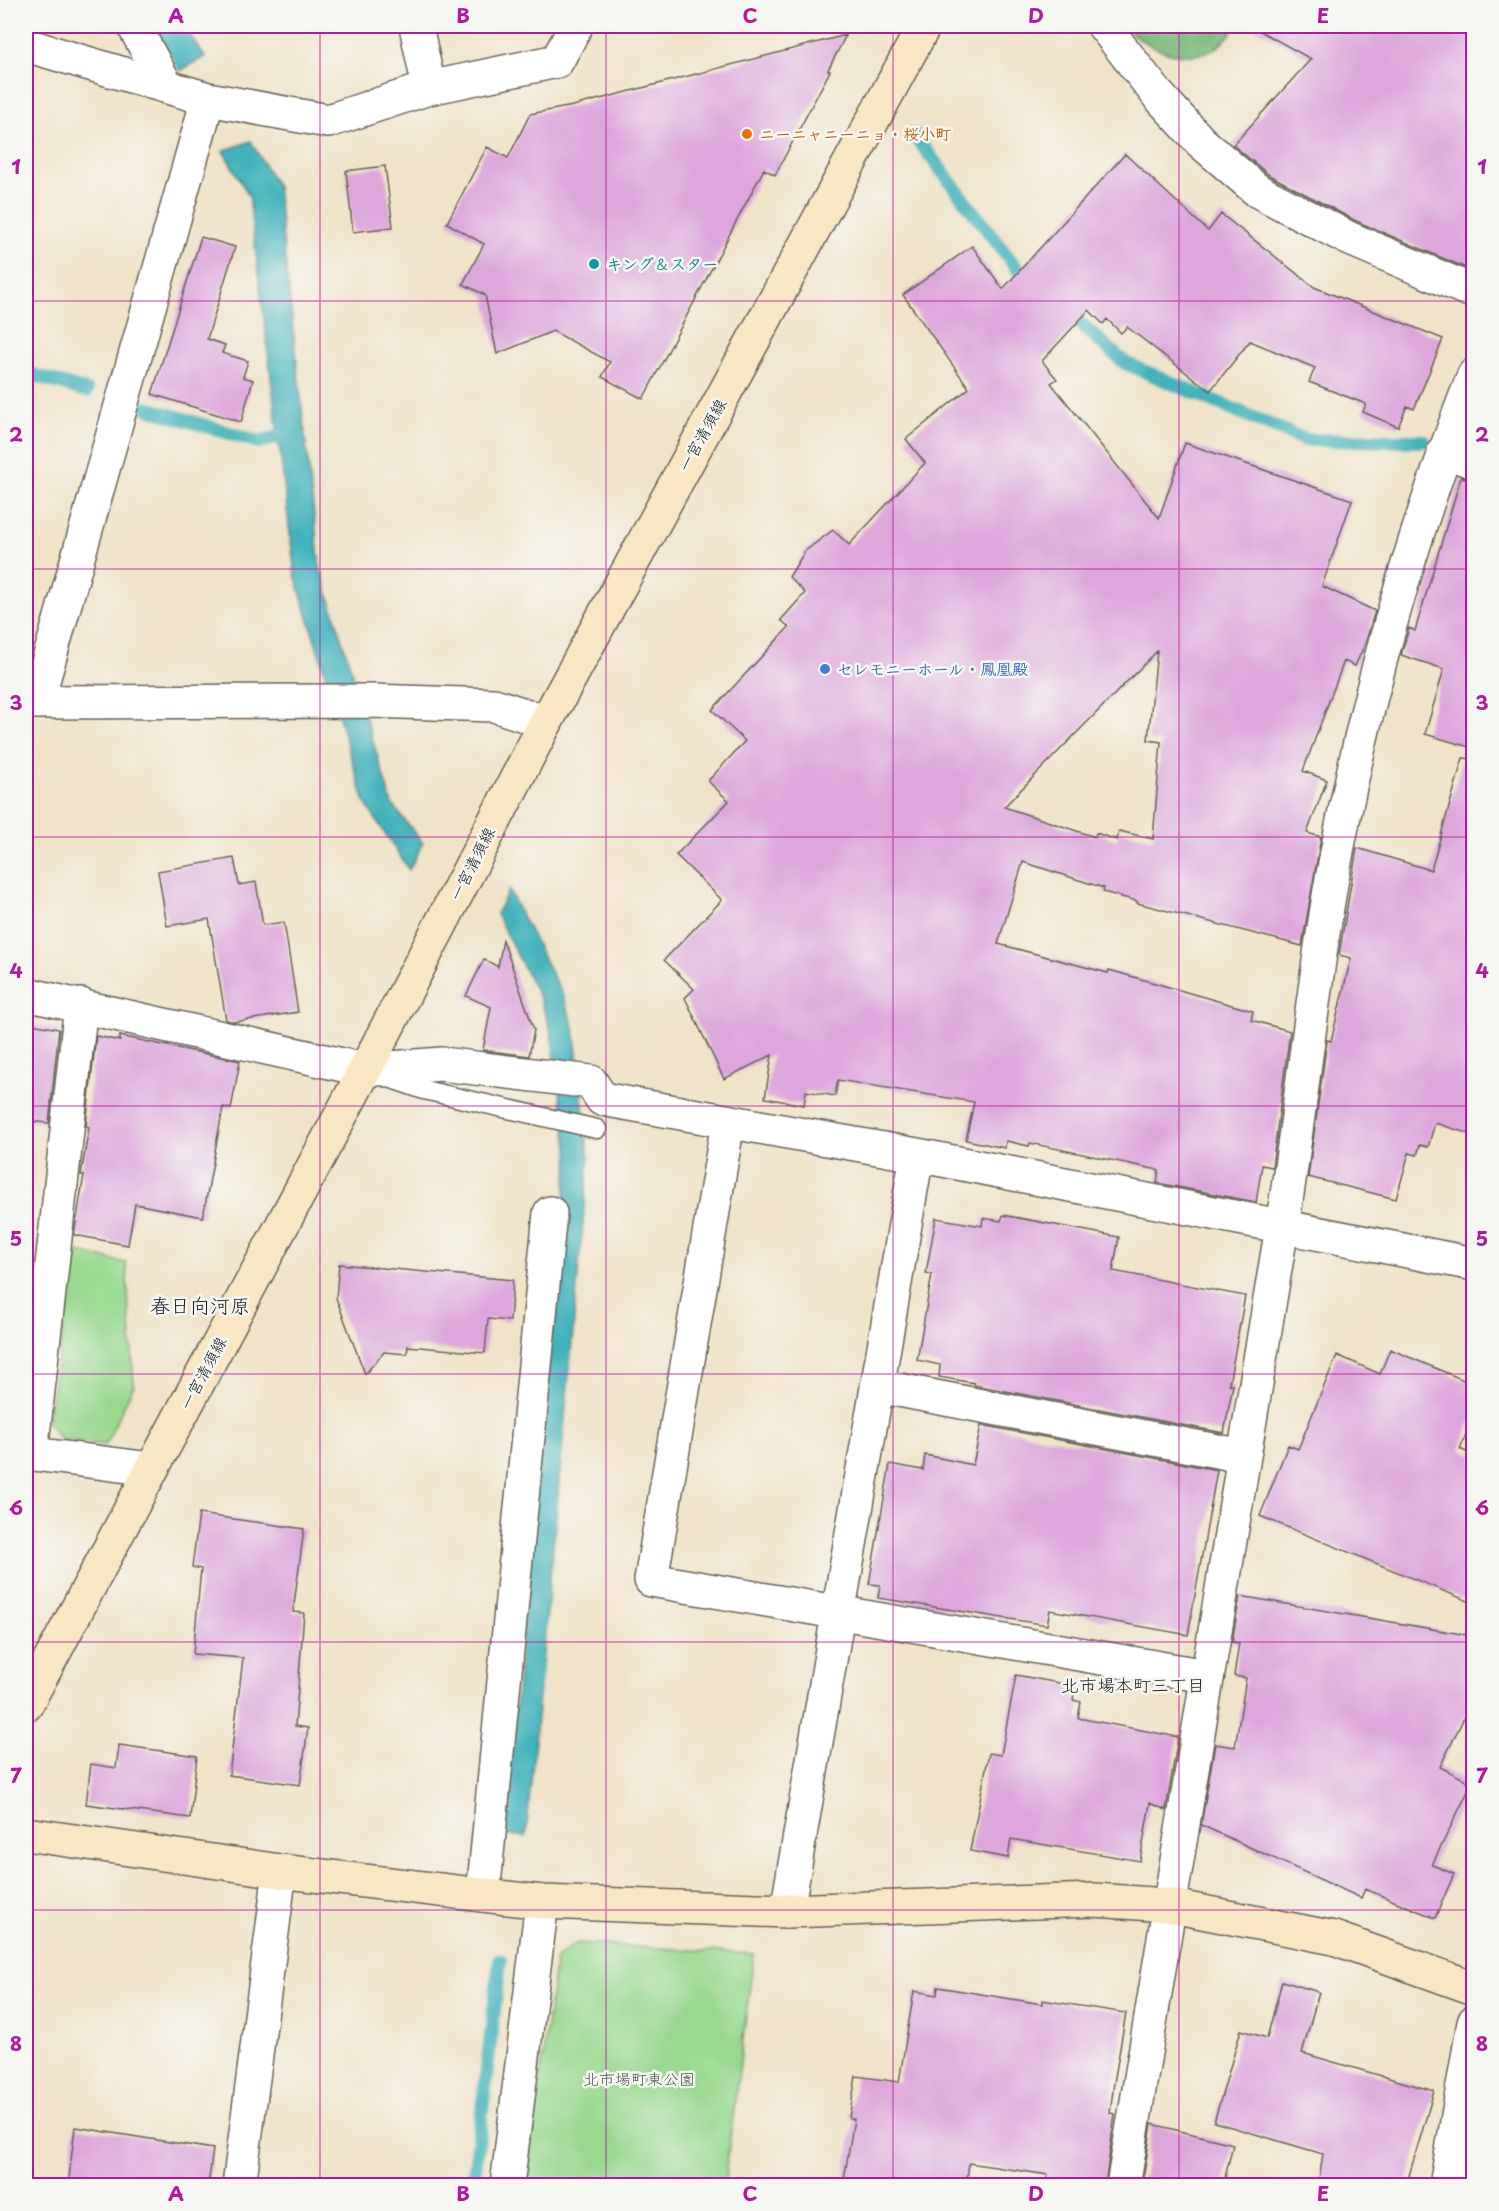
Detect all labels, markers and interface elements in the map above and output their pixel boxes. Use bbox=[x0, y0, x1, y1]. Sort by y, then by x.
text: A bbox=[168, 0, 184, 30]
text: B bbox=[456, 0, 470, 30]
text: C bbox=[742, 0, 758, 30]
text: D bbox=[1028, 0, 1044, 30]
text: E bbox=[1317, 0, 1329, 30]
place label: ニーニャニーニョ・桜小町 bbox=[759, 121, 951, 145]
marker: ニーニャニーニョ・桜小町 bbox=[740, 127, 754, 141]
text: 1 bbox=[11, 151, 21, 181]
text: 1 bbox=[1477, 151, 1487, 181]
place label: キング＆スター bbox=[606, 251, 718, 275]
marker: キング＆スター bbox=[587, 257, 601, 271]
street label: 一宮清須線 bbox=[671, 394, 731, 475]
text: 2 bbox=[9, 419, 23, 449]
text: 2 bbox=[1475, 419, 1489, 449]
place label: セレモニーホール・鳳凰殿 bbox=[837, 656, 1028, 680]
marker: セレモニーホール・鳳凰殿 bbox=[818, 662, 832, 676]
text: 3 bbox=[9, 687, 23, 717]
text: 3 bbox=[1475, 687, 1489, 717]
street label: 一宮清須線 bbox=[442, 822, 500, 905]
text: 4 bbox=[9, 955, 23, 985]
text: 4 bbox=[1475, 955, 1489, 985]
text: 5 bbox=[10, 1223, 22, 1253]
text: 5 bbox=[1476, 1223, 1488, 1253]
district label: 春日向河原 bbox=[150, 1290, 250, 1320]
street label: 一宮清須線 bbox=[173, 1332, 231, 1413]
text: 6 bbox=[9, 1492, 23, 1522]
text: 6 bbox=[1475, 1492, 1489, 1522]
district label: 北市場本町三丁目 bbox=[1061, 1671, 1205, 1698]
text: 7 bbox=[10, 1760, 22, 1790]
text: 7 bbox=[1476, 1760, 1488, 1790]
text: 8 bbox=[10, 2028, 22, 2058]
text: 8 bbox=[1476, 2028, 1488, 2058]
park label: 北市場町東公園 bbox=[583, 2066, 695, 2090]
text: A bbox=[168, 2178, 184, 2208]
text: B bbox=[456, 2178, 470, 2208]
text: C bbox=[742, 2178, 758, 2208]
text: D bbox=[1028, 2178, 1044, 2208]
text: E bbox=[1317, 2178, 1329, 2208]

